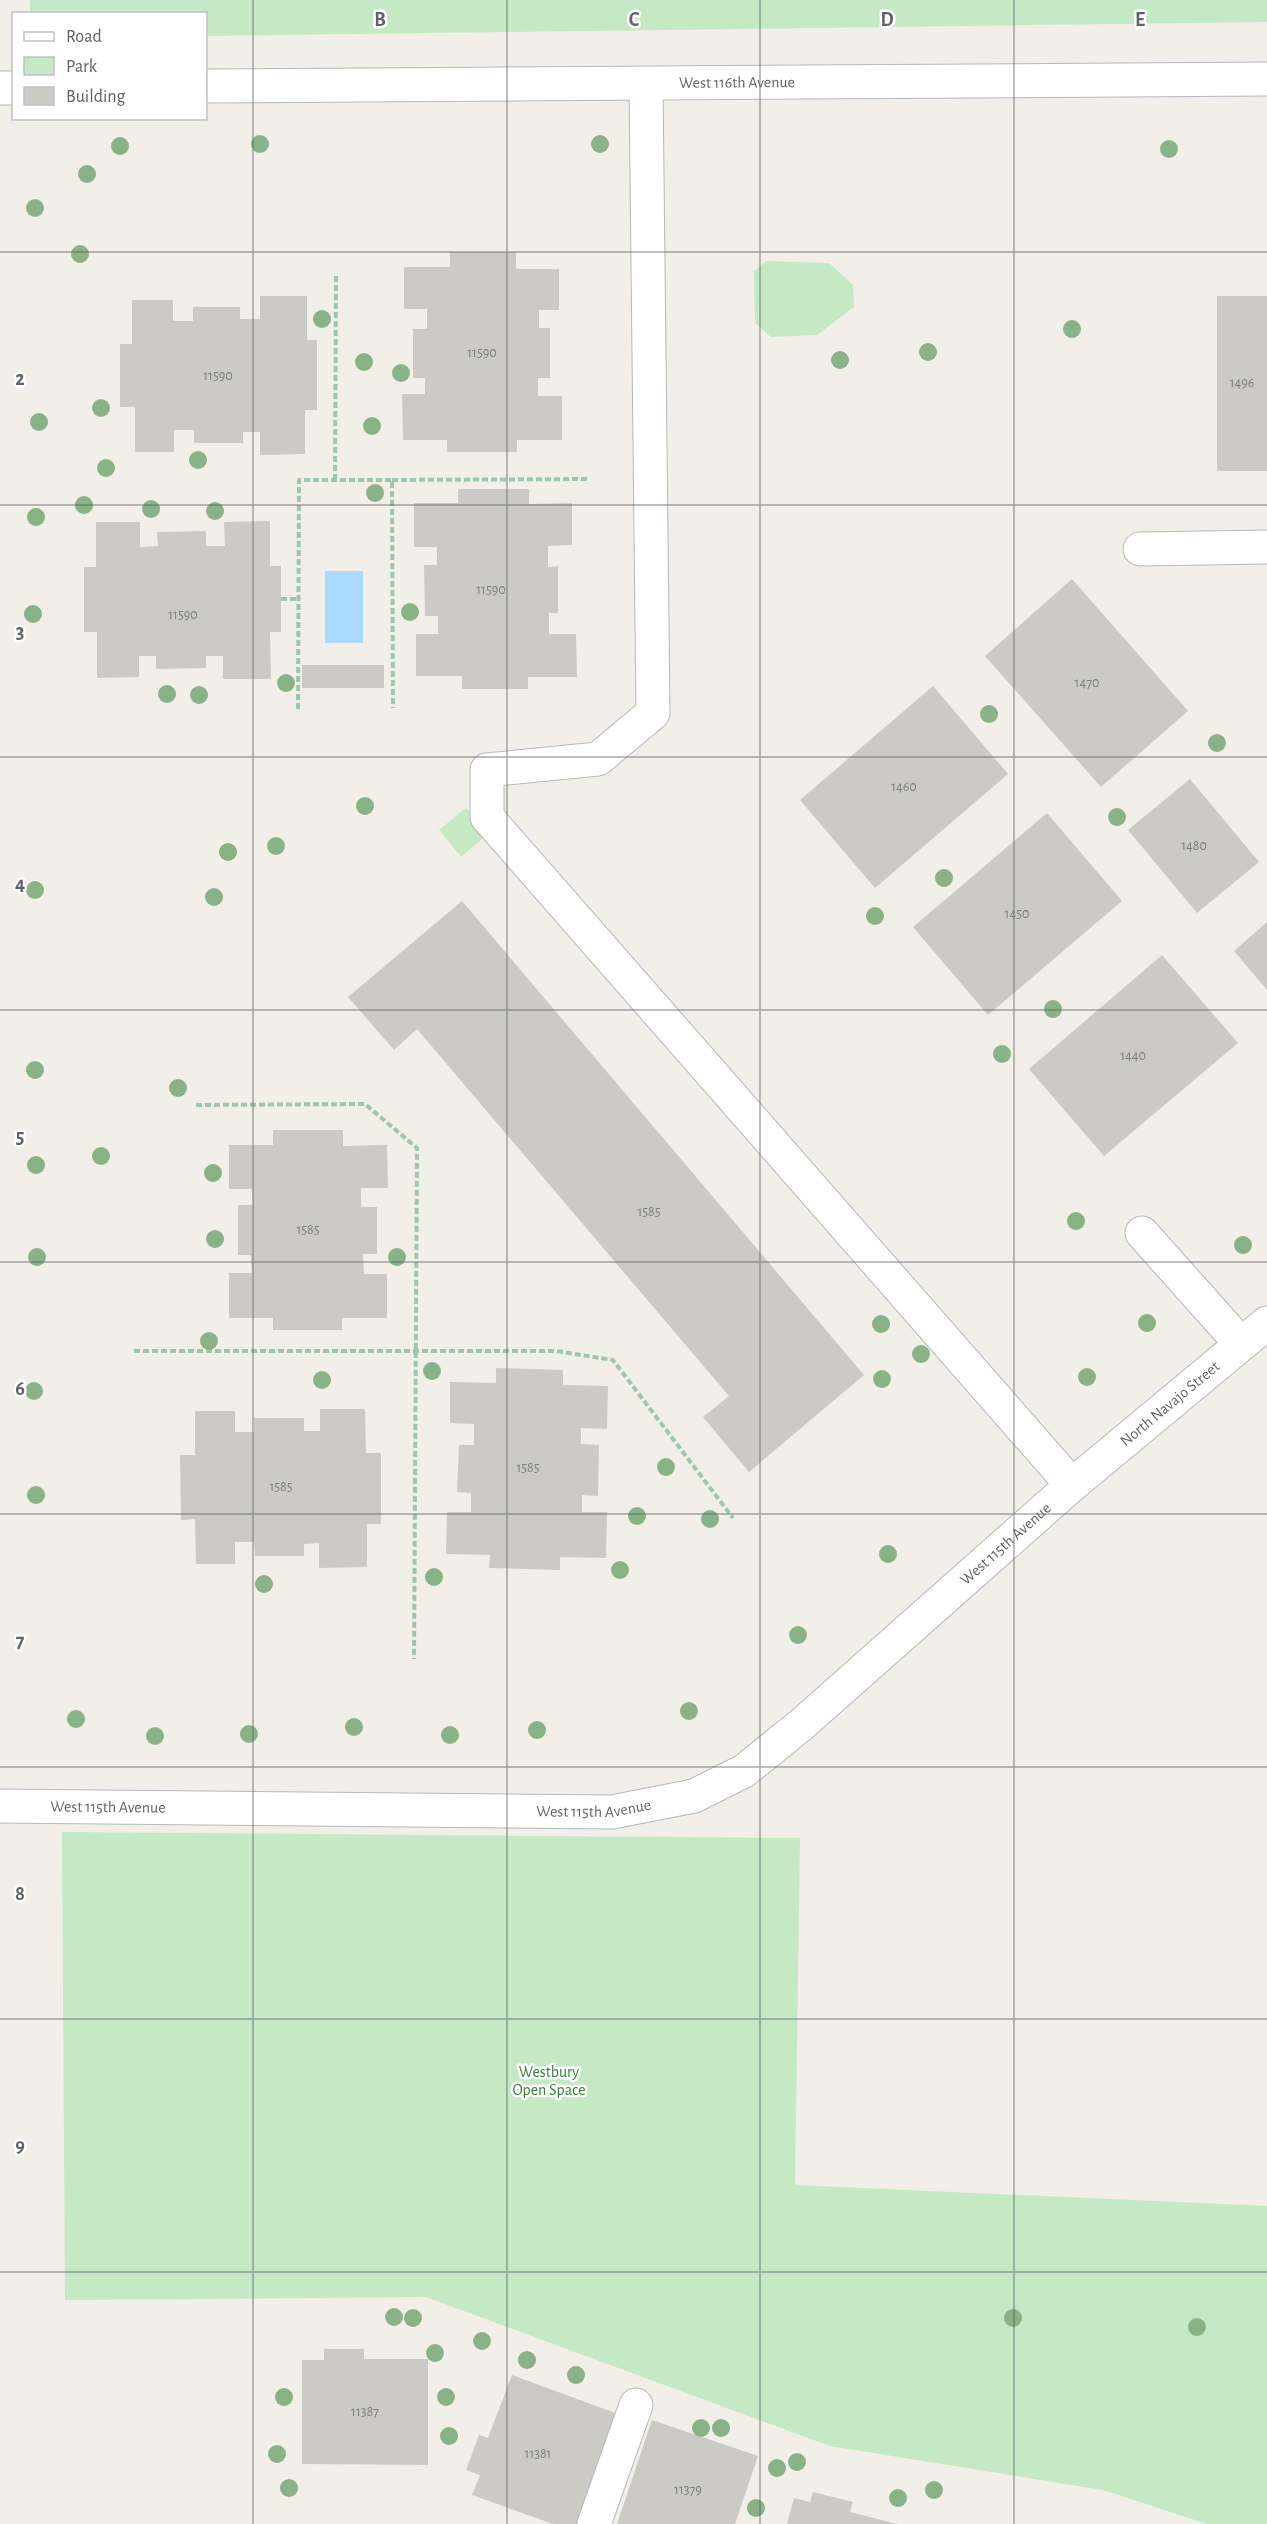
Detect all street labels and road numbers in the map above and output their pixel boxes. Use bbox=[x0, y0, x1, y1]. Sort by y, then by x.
street label: West 116th Avenue bbox=[679, 74, 795, 91]
street label: North Navajo Street bbox=[1117, 1358, 1223, 1449]
street label: West 115th Avenue bbox=[957, 1500, 1054, 1588]
street label: West 115th Avenue bbox=[536, 1797, 652, 1820]
street label: West 115th Avenue bbox=[50, 1798, 166, 1816]

